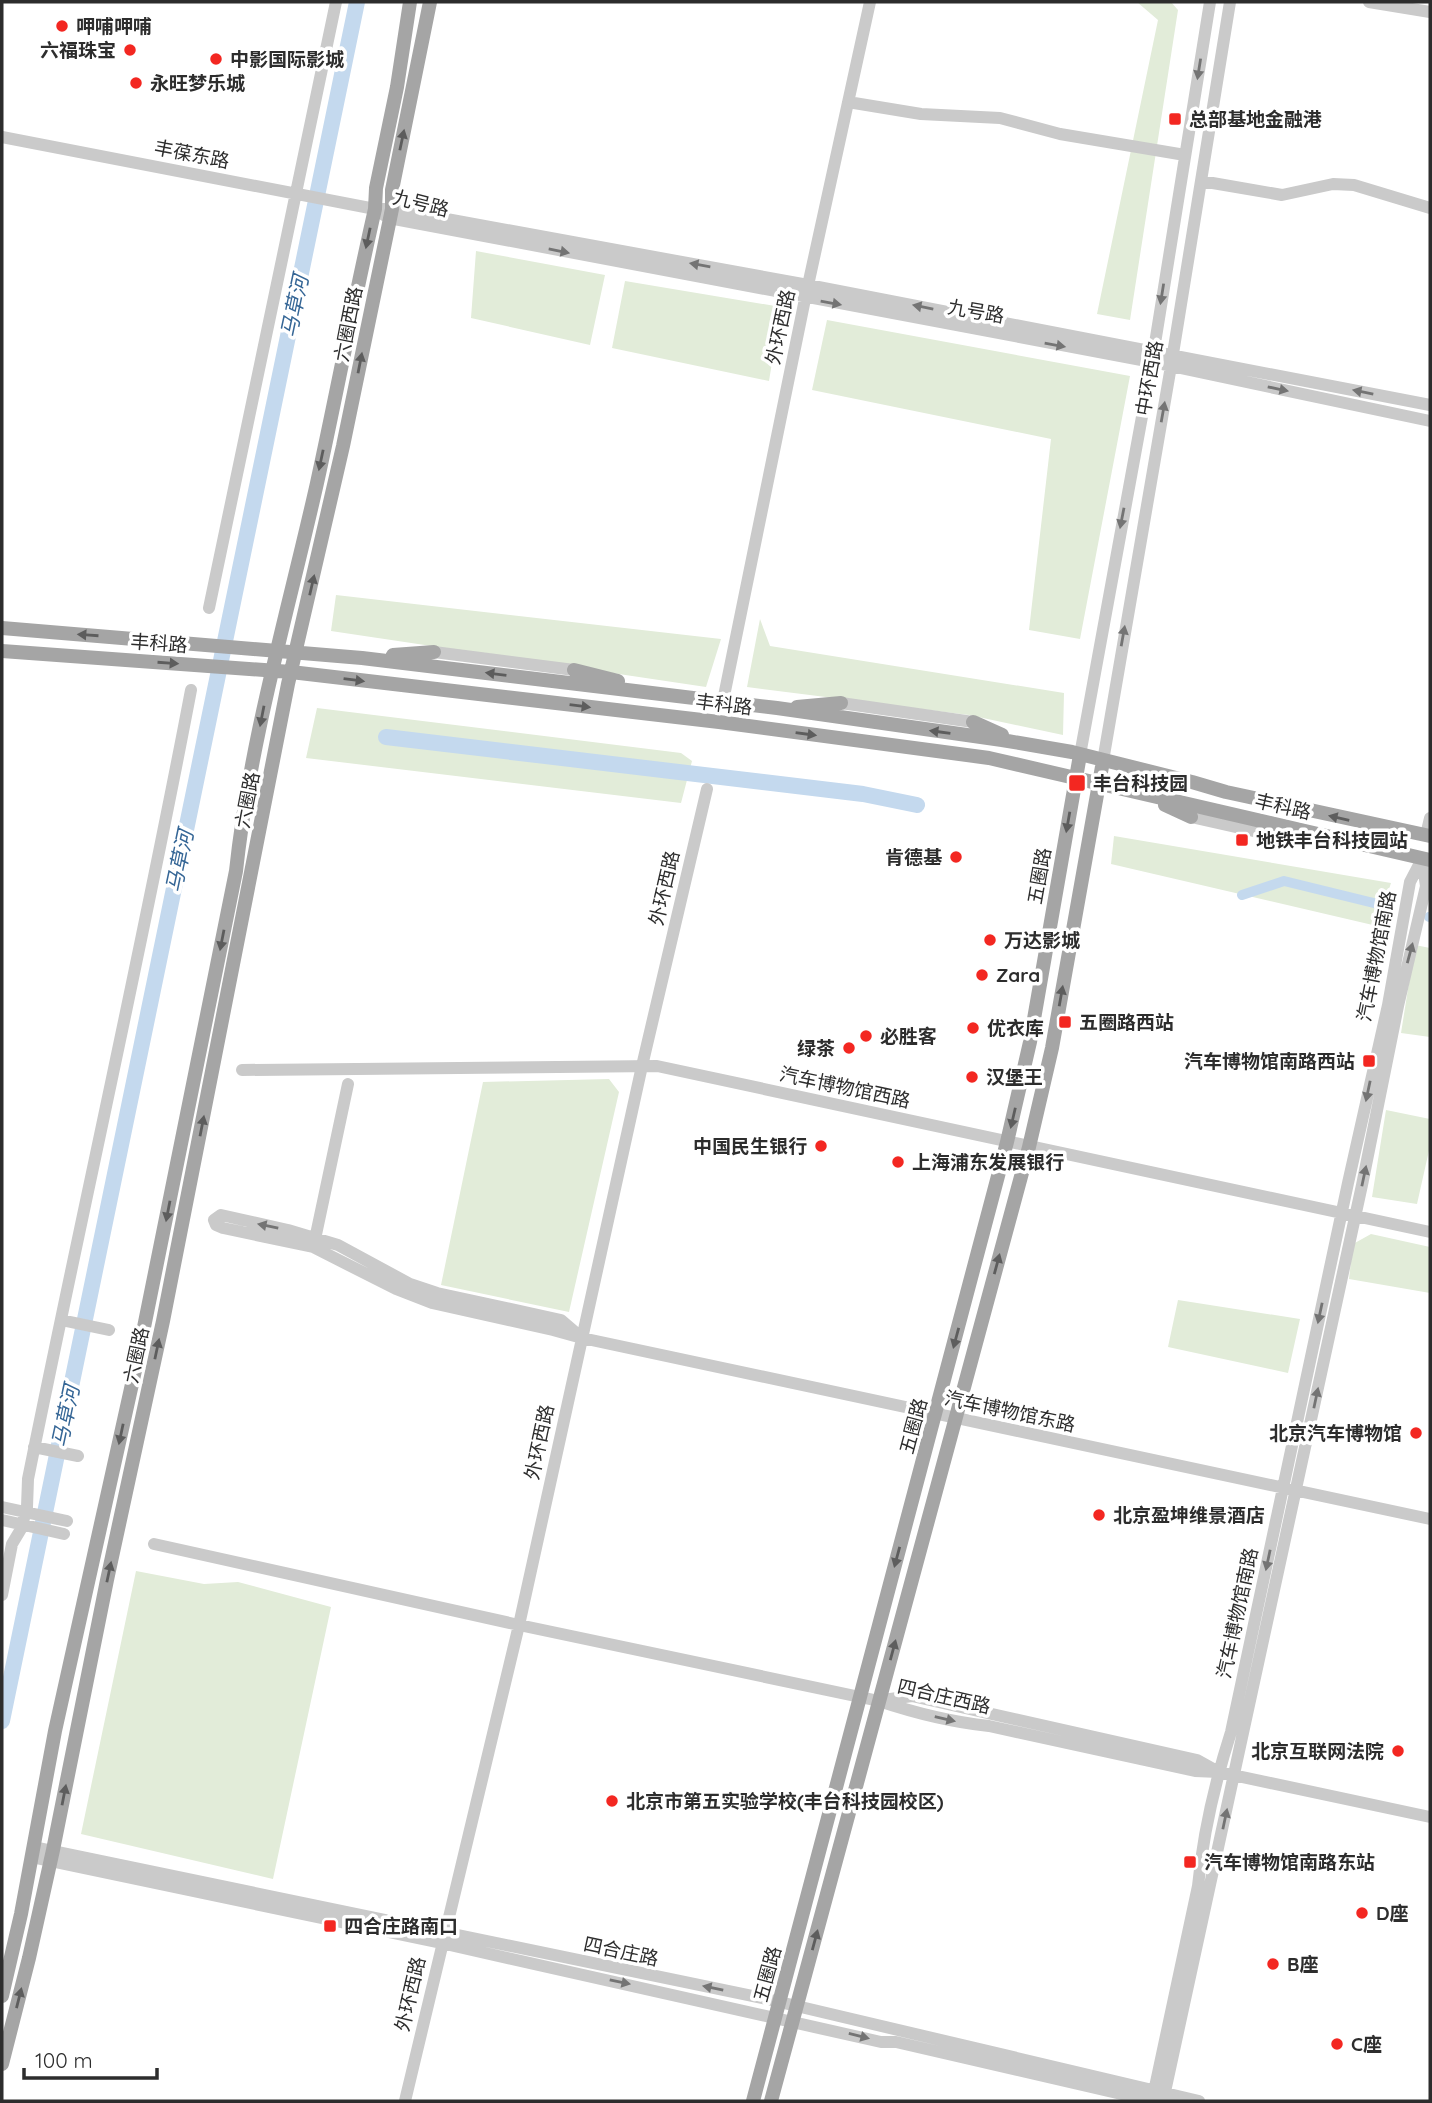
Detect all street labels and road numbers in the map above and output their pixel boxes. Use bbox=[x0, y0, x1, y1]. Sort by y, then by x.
street label: 丰葆东路 bbox=[152, 135, 232, 173]
street label: 九号路 bbox=[390, 184, 452, 222]
street label: 六圈西路 bbox=[329, 284, 367, 364]
street label: 外环西路 bbox=[760, 287, 800, 367]
street label: 九号路 bbox=[946, 294, 1006, 328]
street label: 中环西路 bbox=[1131, 338, 1167, 418]
street label: 丰科路 bbox=[130, 629, 188, 657]
street label: 丰科路 bbox=[694, 689, 754, 719]
street label: 六圈路 bbox=[230, 770, 264, 830]
street label: 丰科路 bbox=[1253, 788, 1313, 824]
street label: 五圈路 bbox=[1022, 846, 1056, 906]
street label: 外环西路 bbox=[644, 848, 684, 928]
street label: 汽车博物馆南路 bbox=[1352, 888, 1400, 1024]
street label: 汽车博物馆西路 bbox=[777, 1061, 913, 1113]
street label: 六圈路 bbox=[118, 1325, 154, 1385]
street label: 汽车博物馆东路 bbox=[942, 1385, 1078, 1437]
street label: 五圈路 bbox=[894, 1395, 932, 1457]
street label: 外环西路 bbox=[519, 1402, 559, 1482]
street label: 汽车博物馆南路 bbox=[1211, 1545, 1263, 1681]
street label: 四合庄西路 bbox=[895, 1674, 993, 1718]
street label: 四合庄路 bbox=[581, 1931, 661, 1971]
street label: 五圈路 bbox=[748, 1943, 786, 2005]
street label: 外环西路 bbox=[390, 1954, 430, 2034]

